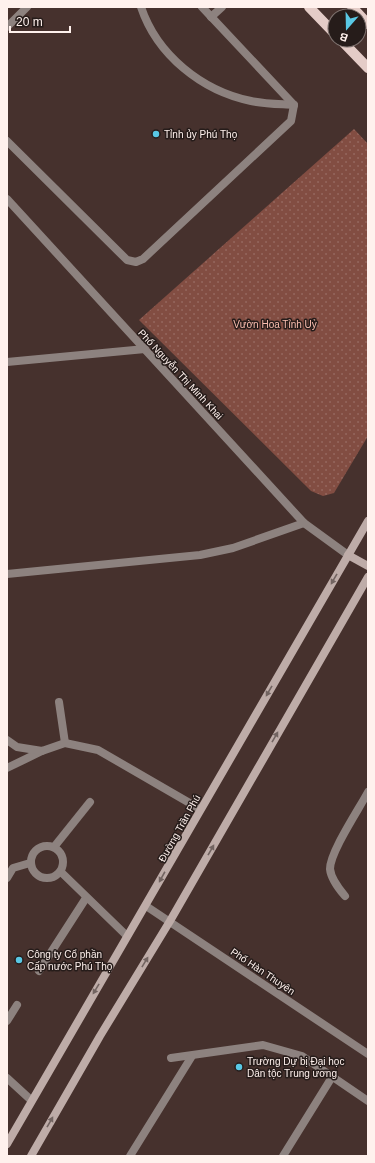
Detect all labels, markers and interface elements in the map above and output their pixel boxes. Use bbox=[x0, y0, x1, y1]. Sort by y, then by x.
scale bar bbox=[10, 8, 70, 34]
north arrow bbox=[327, 8, 367, 48]
text: 20 m bbox=[16, 15, 43, 29]
text: B bbox=[338, 30, 349, 44]
marker: Tỉnh ủy Phú Thọ bbox=[151, 129, 161, 139]
place label: Tỉnh ủy Phú Thọ bbox=[164, 129, 238, 140]
park label: Vườn Hoa Tỉnh Uỷ bbox=[233, 319, 317, 330]
street label: Phố Nguyễn Thị Minh Khai bbox=[136, 326, 226, 422]
one-way arrow bbox=[331, 573, 338, 585]
one-way arrow bbox=[265, 685, 272, 697]
one-way arrow bbox=[272, 731, 279, 743]
street label: Đường Trần Phú bbox=[156, 793, 202, 864]
one-way arrow bbox=[207, 844, 214, 856]
one-way arrow bbox=[159, 871, 166, 883]
street label: Phố Hàn Thuyên bbox=[229, 946, 297, 997]
place label: Công ty Cổ phần Cấp nước Phú Thọ bbox=[27, 949, 113, 972]
marker: Công ty Cổ phần Cấp nước Phú Thọ bbox=[14, 955, 24, 965]
one-way arrow bbox=[141, 957, 149, 967]
one-way arrow bbox=[92, 984, 100, 994]
place label: Trường Dự bị Đại học Dân tộc Trung ương bbox=[247, 1056, 344, 1079]
marker: Trường Dự bị Đại học Dân tộc Trung ương bbox=[234, 1062, 244, 1072]
one-way arrow bbox=[47, 1116, 54, 1128]

